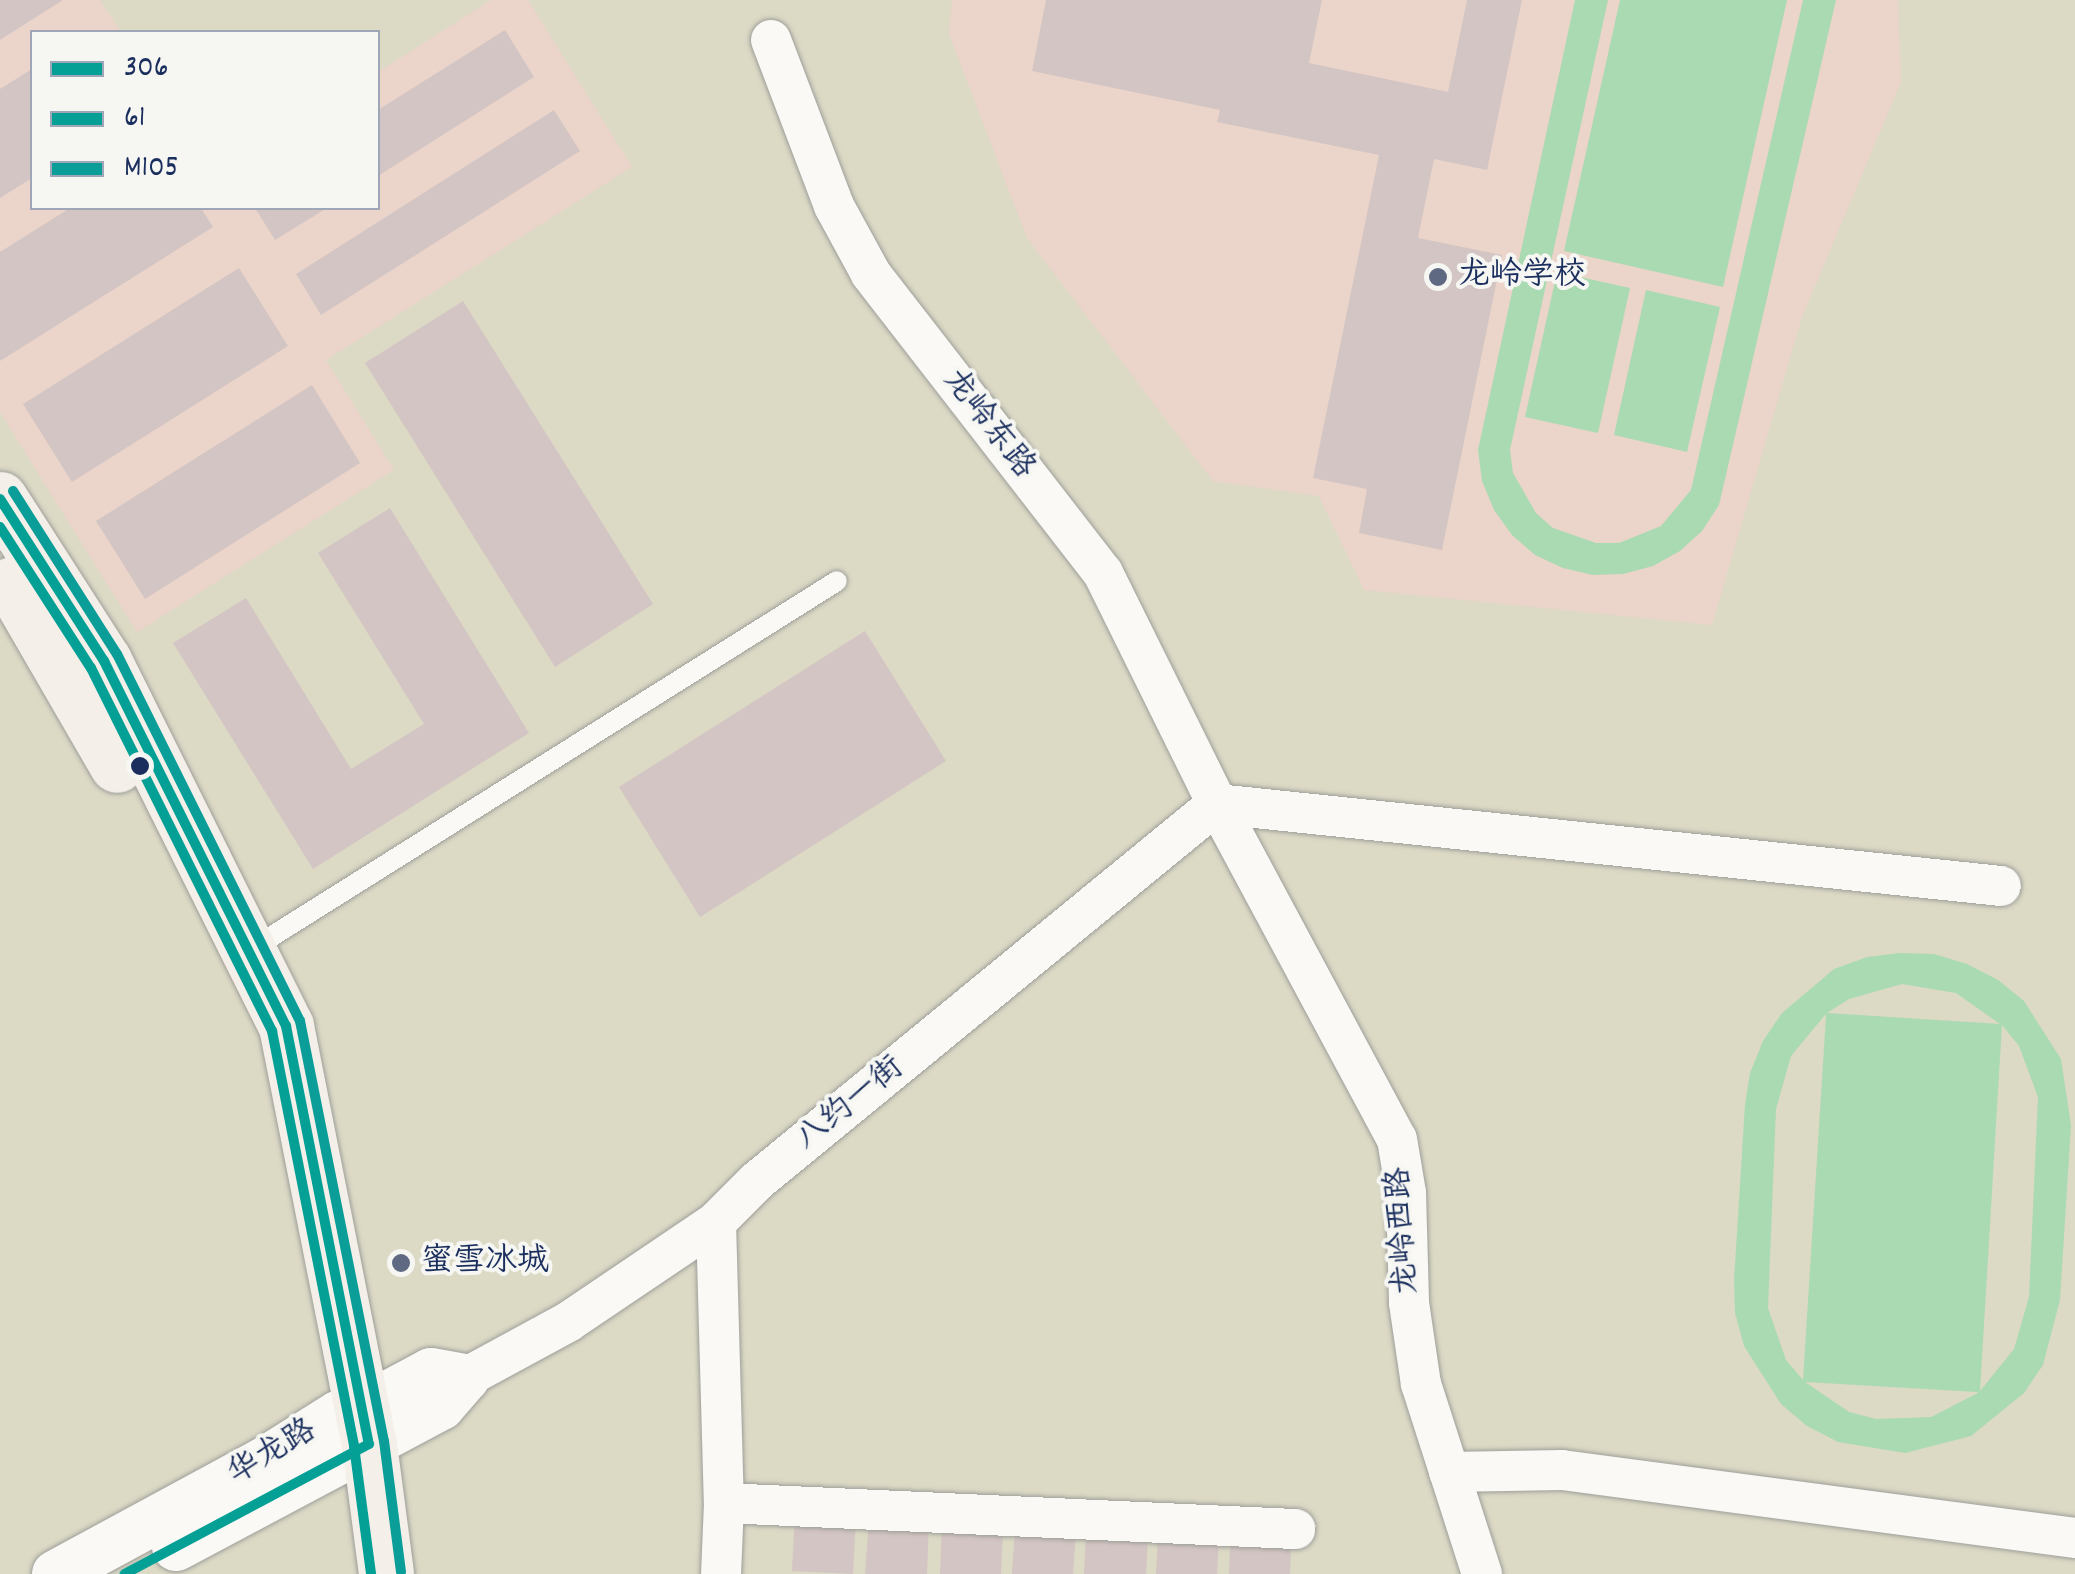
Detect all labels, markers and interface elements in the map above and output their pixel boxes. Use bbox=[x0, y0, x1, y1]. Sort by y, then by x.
legend bbox=[30, 30, 380, 210]
text: 306 bbox=[124, 48, 168, 91]
text: 61 bbox=[124, 98, 145, 141]
text: M105 bbox=[124, 148, 178, 191]
place label: 龙岭学校 bbox=[1458, 258, 1586, 296]
marker: 龙岭学校 bbox=[1427, 266, 1449, 288]
street label: 龙岭东路 bbox=[932, 363, 1042, 487]
unlabelled marker bbox=[130, 756, 150, 776]
street label: 八约一街 bbox=[789, 1050, 913, 1160]
street label: 龙岭西路 bbox=[1381, 1166, 1429, 1296]
place label: 蜜雪冰城 bbox=[421, 1244, 549, 1282]
marker: 蜜雪冰城 bbox=[390, 1252, 412, 1274]
street label: 华龙路 bbox=[222, 1413, 324, 1495]

